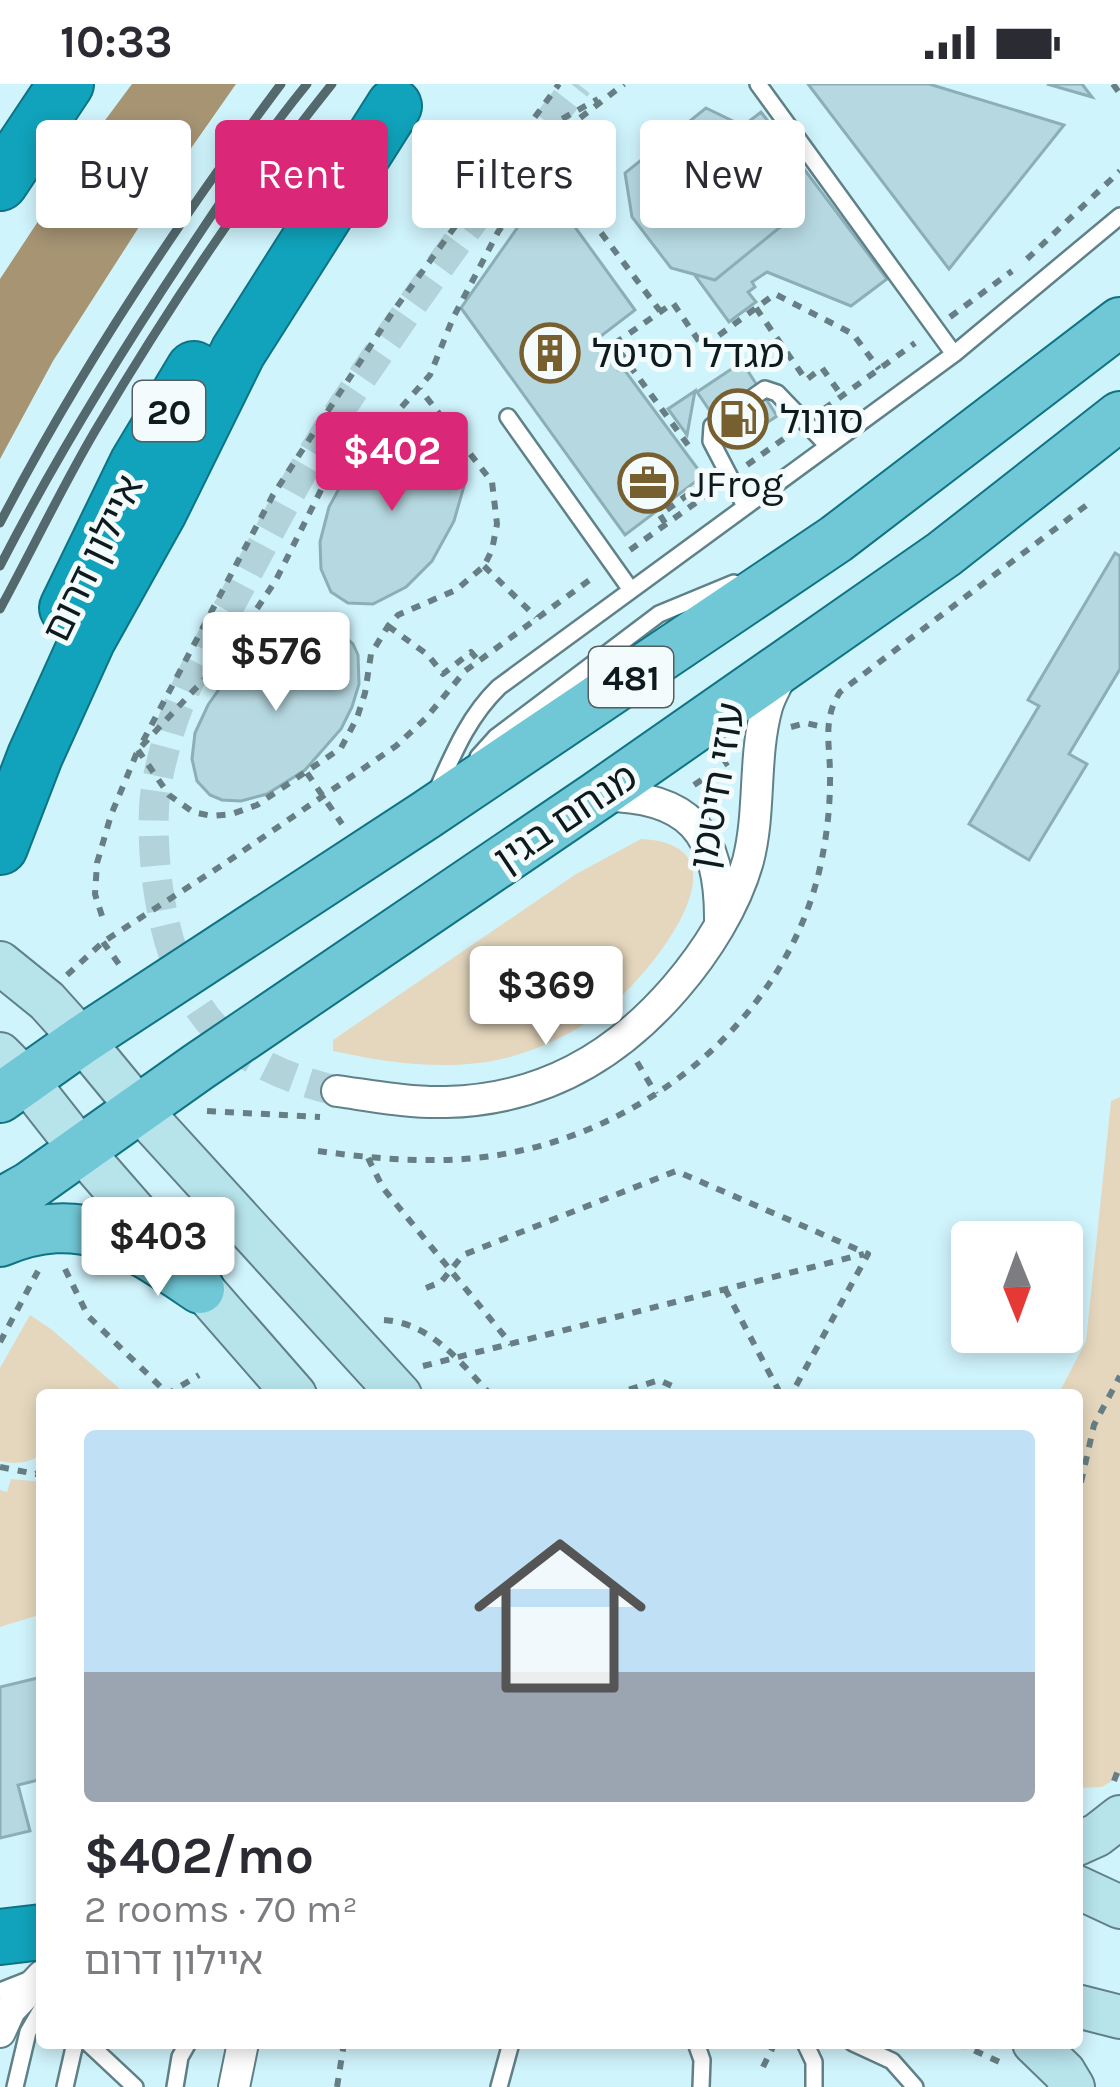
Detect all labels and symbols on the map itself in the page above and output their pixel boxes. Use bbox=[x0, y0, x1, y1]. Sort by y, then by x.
building icon: מגדל רסיטל bbox=[519, 322, 581, 384]
place label: מגדל רסיטל bbox=[592, 331, 784, 377]
road number: 20 bbox=[133, 381, 205, 441]
fuel station icon: סונול bbox=[707, 388, 769, 450]
place label: סונול bbox=[780, 397, 864, 443]
pin: $402 bbox=[321, 412, 463, 514]
office icon: JFrog bbox=[617, 452, 679, 514]
place label: JFrog bbox=[690, 461, 784, 507]
street label: איילון דרום bbox=[33, 468, 153, 649]
pin: $576 bbox=[205, 612, 347, 714]
road number: 481 bbox=[589, 647, 673, 707]
street label: עוזי חיטמן bbox=[680, 699, 754, 873]
street label: מנחם בגין bbox=[485, 753, 646, 882]
pin: $369 bbox=[475, 946, 617, 1048]
pin: $403 bbox=[87, 1197, 229, 1299]
north arrow bbox=[951, 1221, 1083, 1353]

